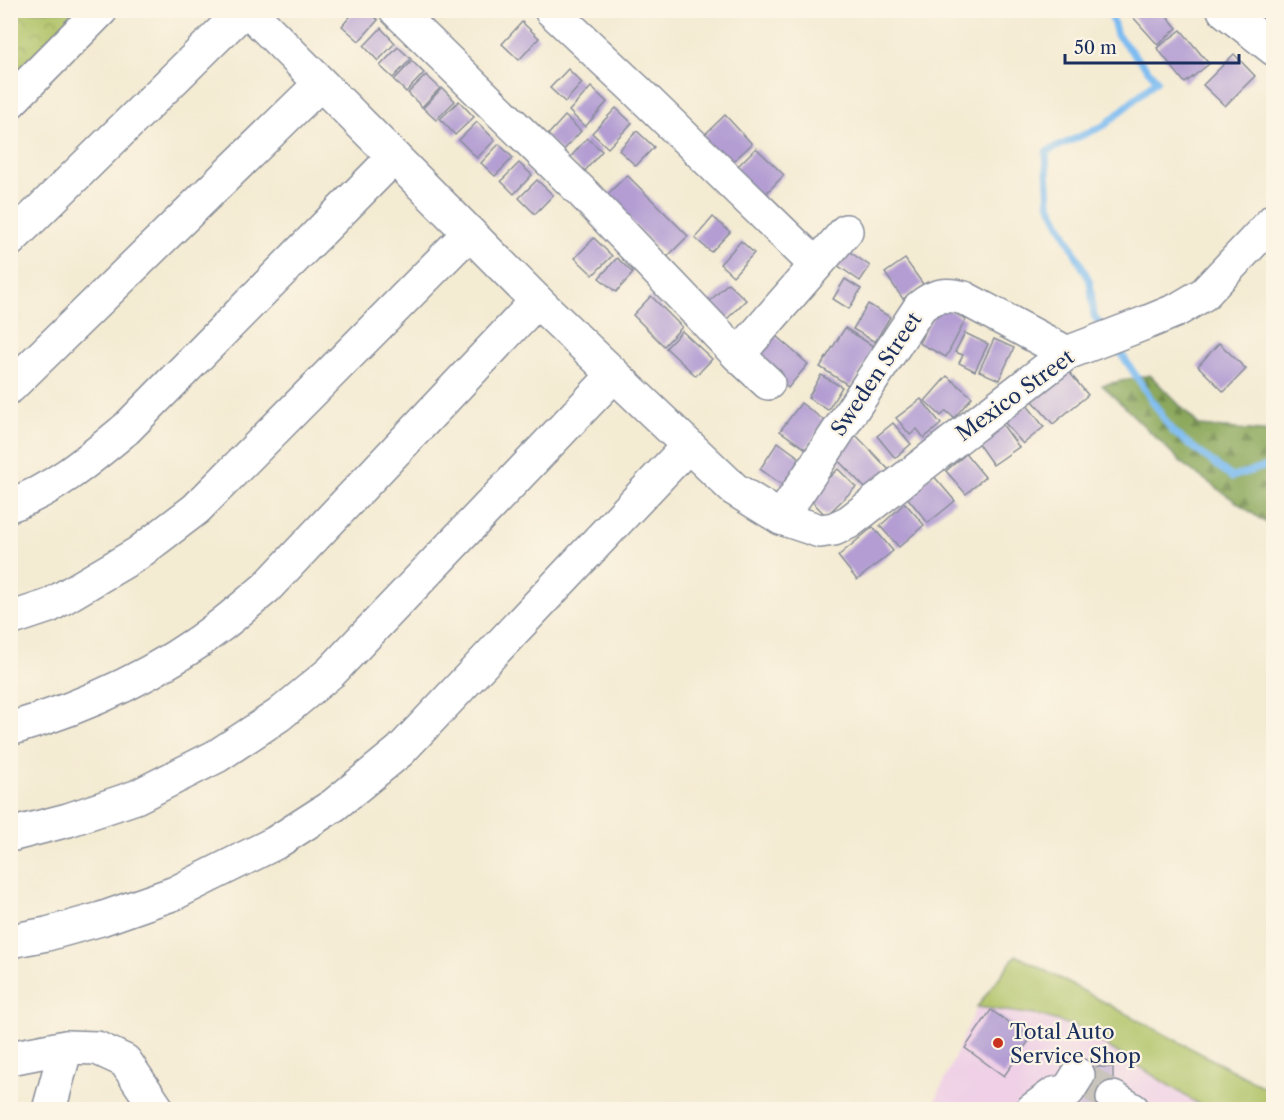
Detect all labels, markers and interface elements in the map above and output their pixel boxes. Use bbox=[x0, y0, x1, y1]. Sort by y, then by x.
scale bar bbox=[1065, 27, 1239, 65]
text: 50 m bbox=[1074, 37, 1117, 59]
street label: Sweden Street bbox=[825, 307, 927, 441]
street label: Mexico Street bbox=[951, 344, 1079, 446]
place label: Total Auto Service Shop bbox=[1010, 1019, 1141, 1068]
marker: Total Auto Service Shop bbox=[991, 1036, 1005, 1050]

